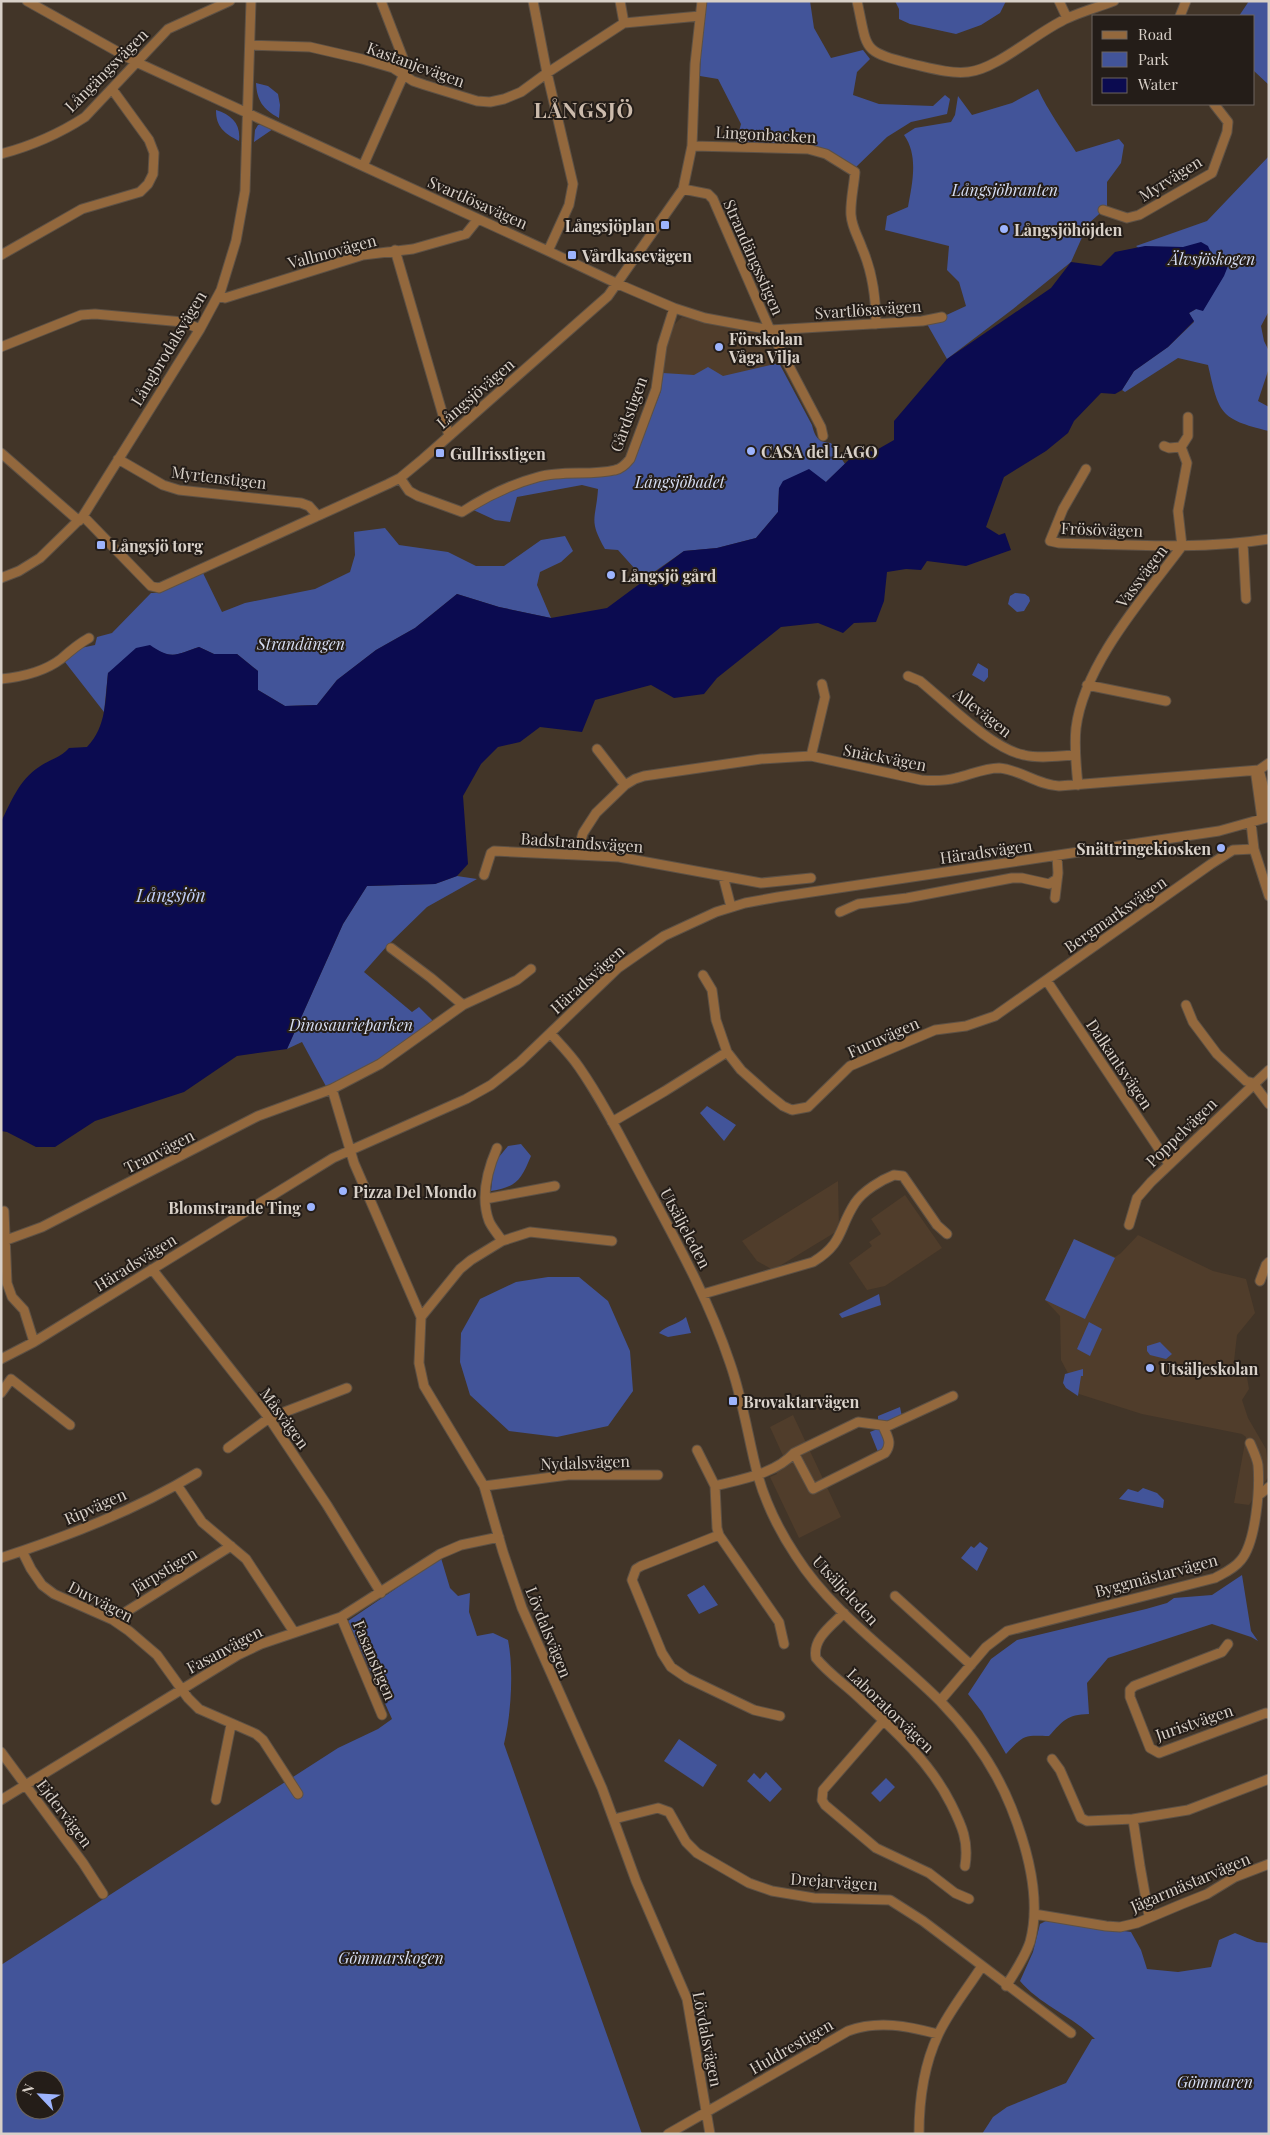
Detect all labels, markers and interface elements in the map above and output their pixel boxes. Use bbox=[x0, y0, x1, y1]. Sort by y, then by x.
legend bbox=[1092, 15, 1255, 105]
street label: Långängsvägen bbox=[60, 24, 152, 116]
text: Road bbox=[1138, 24, 1172, 44]
street label: Kastanjevägen bbox=[364, 37, 468, 92]
text: Park bbox=[1138, 49, 1170, 69]
text: Water bbox=[1137, 74, 1178, 94]
district label: LÅNGSJÖ bbox=[534, 95, 634, 123]
street label: Lingonbacken bbox=[715, 121, 817, 147]
street label: Myrvägen bbox=[1135, 150, 1206, 206]
street label: Svartlösavägen bbox=[425, 171, 532, 234]
park label: Långsjöbranten bbox=[951, 179, 1058, 200]
street label: Strandängsstigen bbox=[719, 196, 789, 319]
place label: Långsjöplan bbox=[565, 215, 655, 236]
marker: Långsjöplan bbox=[659, 219, 671, 231]
place label: Långsjöhöjden bbox=[1014, 219, 1123, 240]
marker: Långsjöhöjden bbox=[998, 223, 1010, 235]
street label: Vallmovägen bbox=[284, 229, 379, 273]
place label: Vårdkasevägen bbox=[581, 245, 692, 266]
park label: Älvsjöskogen bbox=[1167, 248, 1255, 269]
marker: Vårdkasevägen bbox=[566, 249, 578, 261]
street label: Långbrodalsvägen bbox=[125, 286, 211, 409]
street label: Svartlösavägen bbox=[814, 295, 923, 323]
place label: Förskolan Våga Vilja bbox=[728, 328, 803, 367]
marker: Förskolan Våga Vilja bbox=[713, 341, 725, 353]
street label: Långsjövägen bbox=[432, 353, 519, 433]
street label: Gårdstigen bbox=[605, 373, 651, 455]
place label: CASA del LAGO bbox=[761, 441, 878, 462]
place label: Gullrisstigen bbox=[450, 443, 546, 464]
marker: CASA del LAGO bbox=[745, 445, 757, 457]
marker: Gullrisstigen bbox=[434, 447, 446, 459]
street label: Myrtenstigen bbox=[170, 461, 268, 493]
park label: Långsjöbadet bbox=[634, 471, 726, 492]
street label: Frösövägen bbox=[1061, 517, 1144, 541]
place label: Långsjö torg bbox=[111, 535, 203, 556]
marker: Långsjö torg bbox=[95, 539, 107, 551]
street label: Vassvägen bbox=[1110, 540, 1172, 612]
place label: Långsjö gård bbox=[621, 565, 717, 586]
marker: Långsjö gård bbox=[605, 569, 617, 581]
park label: Strandängen bbox=[256, 633, 345, 654]
street label: Allevägen bbox=[949, 682, 1017, 742]
street label: Snäckvägen bbox=[842, 739, 929, 775]
street label: Badstrandsvägen bbox=[520, 827, 644, 857]
street label: Häradsvägen bbox=[938, 834, 1034, 868]
place label: Snättringekiosken bbox=[1076, 838, 1211, 859]
marker: Snättringekiosken bbox=[1215, 842, 1227, 854]
street label: Bergmarksvägen bbox=[1060, 871, 1171, 957]
water label: Långsjön bbox=[135, 883, 206, 907]
street label: Häradsvägen bbox=[545, 940, 629, 1018]
street label: Furuvägen bbox=[844, 1012, 923, 1062]
park label: Dinosaurieparken bbox=[288, 1014, 413, 1035]
street label: Dalkantsvägen bbox=[1082, 1015, 1158, 1114]
street label: Poppelvägen bbox=[1141, 1093, 1221, 1171]
street label: Tranvägen bbox=[120, 1124, 198, 1178]
place label: Pizza Del Mondo bbox=[353, 1181, 477, 1202]
street label: Utsäljeleden bbox=[656, 1184, 716, 1272]
marker: Pizza Del Mondo bbox=[337, 1185, 349, 1197]
place label: Blomstrande Ting bbox=[168, 1197, 301, 1218]
marker: Blomstrande Ting bbox=[305, 1201, 317, 1213]
street label: Häradsvägen bbox=[90, 1228, 180, 1296]
place label: Utsäljeskolan bbox=[1160, 1358, 1259, 1379]
marker: Utsäljeskolan bbox=[1144, 1362, 1156, 1374]
street label: Måsvägen bbox=[256, 1383, 315, 1453]
place label: Brovaktarvägen bbox=[743, 1391, 860, 1412]
marker: Brovaktarvägen bbox=[727, 1395, 739, 1407]
street label: Nydalsvägen bbox=[540, 1450, 631, 1474]
street label: Ripvägen bbox=[61, 1483, 130, 1529]
street label: Järpstigen bbox=[127, 1542, 201, 1598]
street label: Byggmästarvägen bbox=[1092, 1548, 1220, 1601]
street label: Utsäljeleden bbox=[808, 1551, 884, 1630]
street label: Duvvägen bbox=[65, 1576, 137, 1627]
street label: Lövdalsvägen bbox=[521, 1583, 577, 1681]
street label: Fasanstigen bbox=[349, 1617, 401, 1704]
street label: Fasanvägen bbox=[182, 1620, 266, 1678]
street label: Laboratorvägen bbox=[843, 1663, 939, 1757]
street label: Juristvägen bbox=[1152, 1699, 1236, 1745]
street label: Ejdervägen bbox=[32, 1775, 98, 1852]
street label: Jägarmästarvägen bbox=[1126, 1847, 1253, 1917]
street label: Drejarvägen bbox=[790, 1867, 879, 1895]
park label: Gömmarskogen bbox=[338, 1947, 444, 1968]
street label: Lövdalsvägen bbox=[688, 1990, 728, 2089]
street label: Huldrestigen bbox=[745, 2013, 837, 2078]
north arrow bbox=[15, 2070, 65, 2120]
park label: Gömmaren bbox=[1177, 2071, 1253, 2092]
text: N bbox=[17, 2081, 39, 2098]

